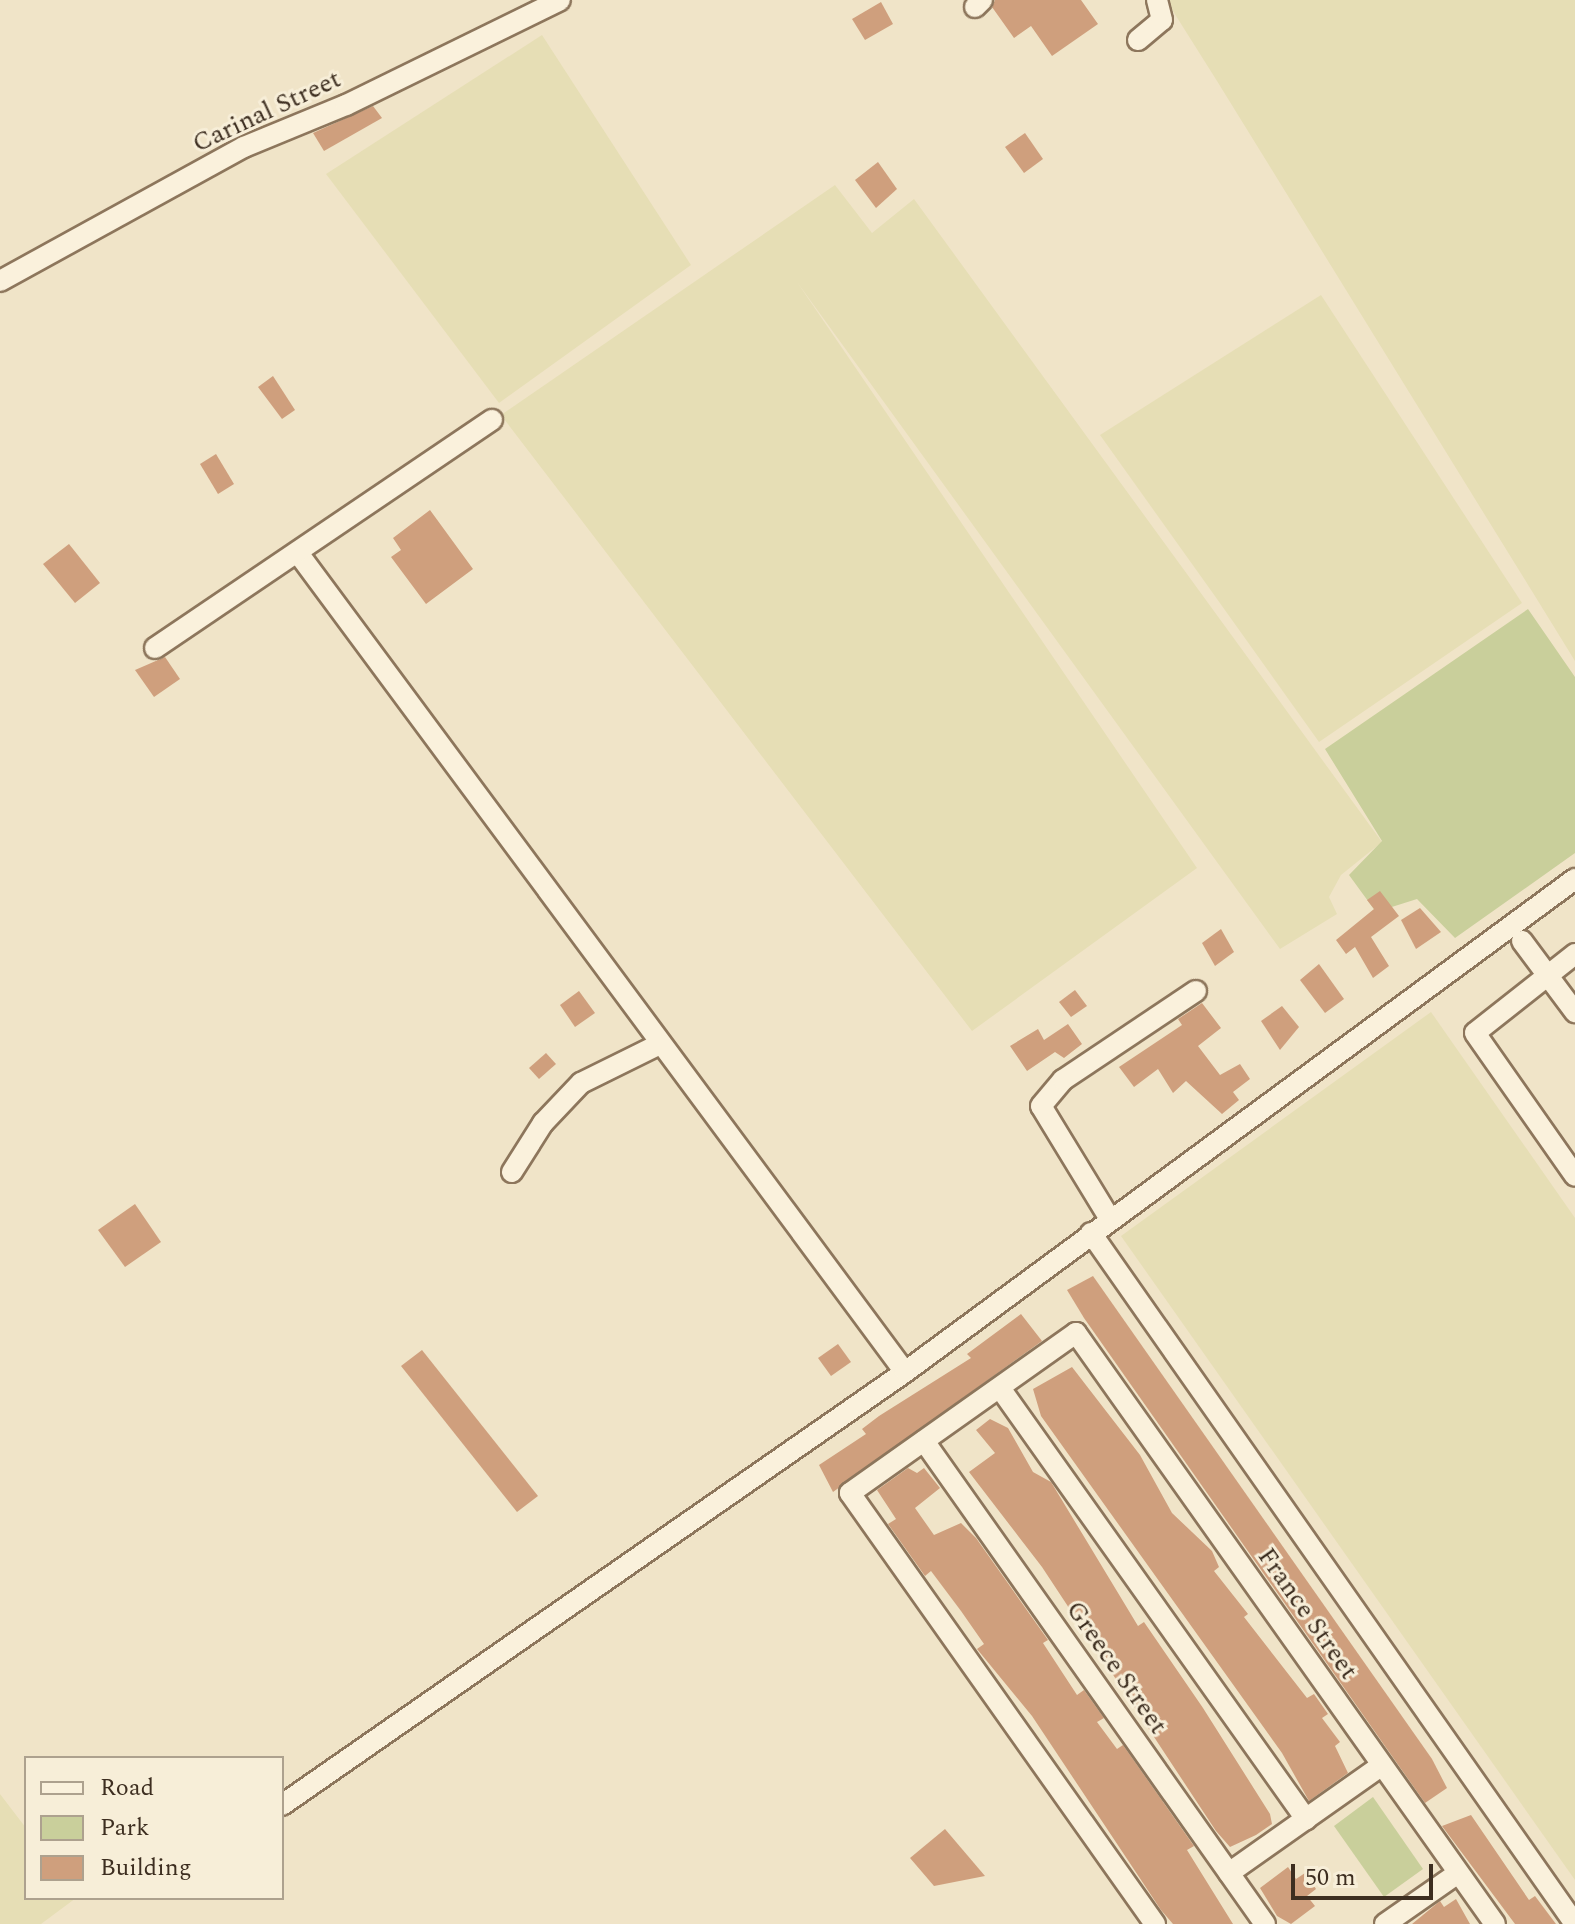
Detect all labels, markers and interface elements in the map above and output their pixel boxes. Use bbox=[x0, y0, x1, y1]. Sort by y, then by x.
street label: Carinal Street bbox=[188, 64, 346, 160]
street label: France Street bbox=[1250, 1542, 1364, 1686]
street label: Greece Street bbox=[1059, 1595, 1173, 1741]
legend bbox=[24, 1756, 284, 1900]
text: Road bbox=[100, 1770, 154, 1806]
text: Park bbox=[100, 1810, 150, 1846]
scale bar bbox=[1295, 1848, 1437, 1898]
text: Building bbox=[100, 1850, 192, 1886]
text: 50 m bbox=[1305, 1860, 1356, 1896]

